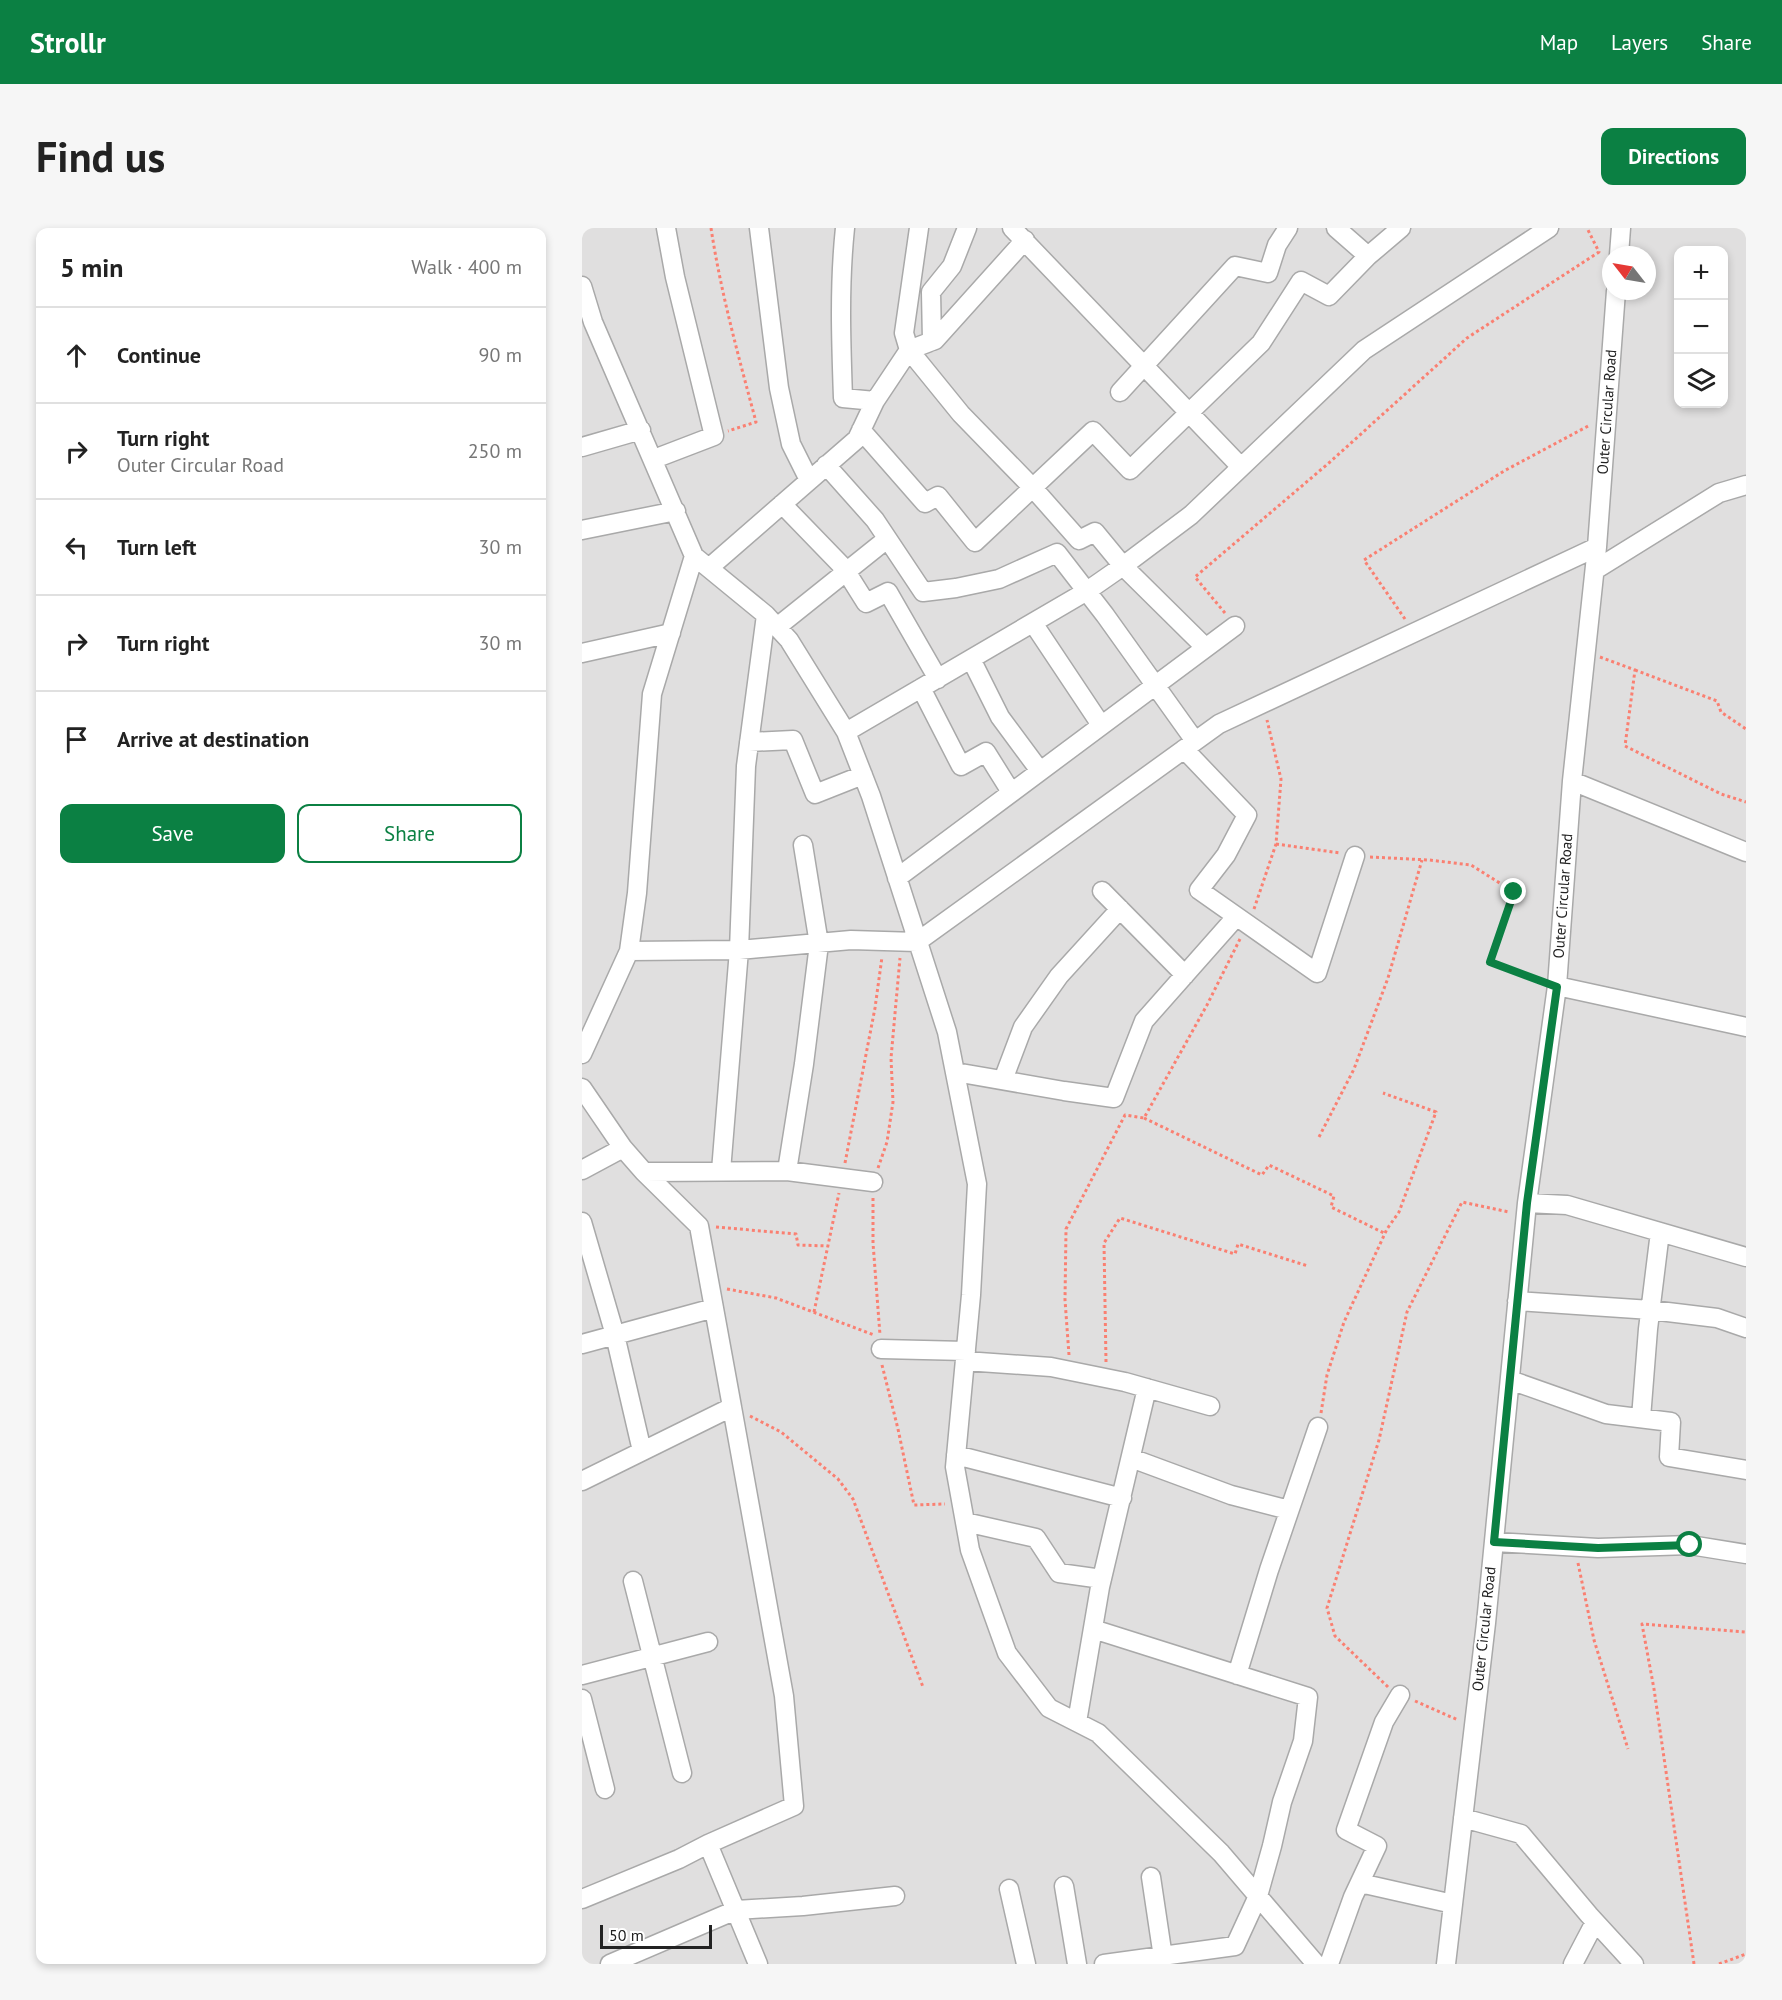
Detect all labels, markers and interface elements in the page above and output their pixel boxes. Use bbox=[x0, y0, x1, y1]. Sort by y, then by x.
text: Strollr bbox=[30, 24, 106, 61]
text: Map bbox=[1540, 29, 1578, 56]
text: Layers bbox=[1611, 29, 1668, 56]
text: Share bbox=[1701, 29, 1752, 56]
button: Directions bbox=[1601, 128, 1746, 185]
text: Find us bbox=[36, 129, 165, 184]
north arrow bbox=[1602, 246, 1656, 300]
map controls bbox=[1674, 246, 1728, 408]
button: + bbox=[1674, 246, 1728, 300]
text: 5 min bbox=[60, 251, 123, 284]
text: Walk · 400 m bbox=[411, 254, 522, 280]
button: − bbox=[1674, 300, 1728, 354]
icon: ahead bbox=[60, 339, 93, 372]
text: Continue bbox=[117, 341, 201, 369]
text: 90 m bbox=[479, 342, 522, 368]
street label: Outer Circular Road bbox=[1593, 349, 1620, 475]
button: layers bbox=[1674, 354, 1728, 408]
text: Turn right bbox=[117, 424, 209, 452]
icon: right bbox=[60, 435, 93, 468]
text: 250 m bbox=[468, 438, 522, 464]
text: Outer Circular Road bbox=[117, 452, 284, 478]
icon: left bbox=[60, 531, 93, 564]
text: Turn left bbox=[117, 533, 197, 561]
text: 30 m bbox=[479, 534, 522, 560]
icon: right bbox=[60, 627, 93, 660]
text: Turn right bbox=[117, 629, 209, 657]
text: 30 m bbox=[479, 630, 522, 656]
icon: arrive bbox=[60, 723, 93, 756]
text: Arrive at destination bbox=[117, 725, 309, 753]
button: Save bbox=[60, 804, 285, 863]
button: Share bbox=[297, 804, 522, 863]
street label: Outer Circular Road bbox=[1549, 833, 1576, 959]
route end bbox=[1500, 878, 1526, 904]
route start bbox=[1676, 1531, 1702, 1557]
street label: Outer Circular Road bbox=[1468, 1566, 1499, 1692]
scale bar bbox=[600, 1922, 712, 1950]
text: 50 m bbox=[609, 1925, 644, 1945]

